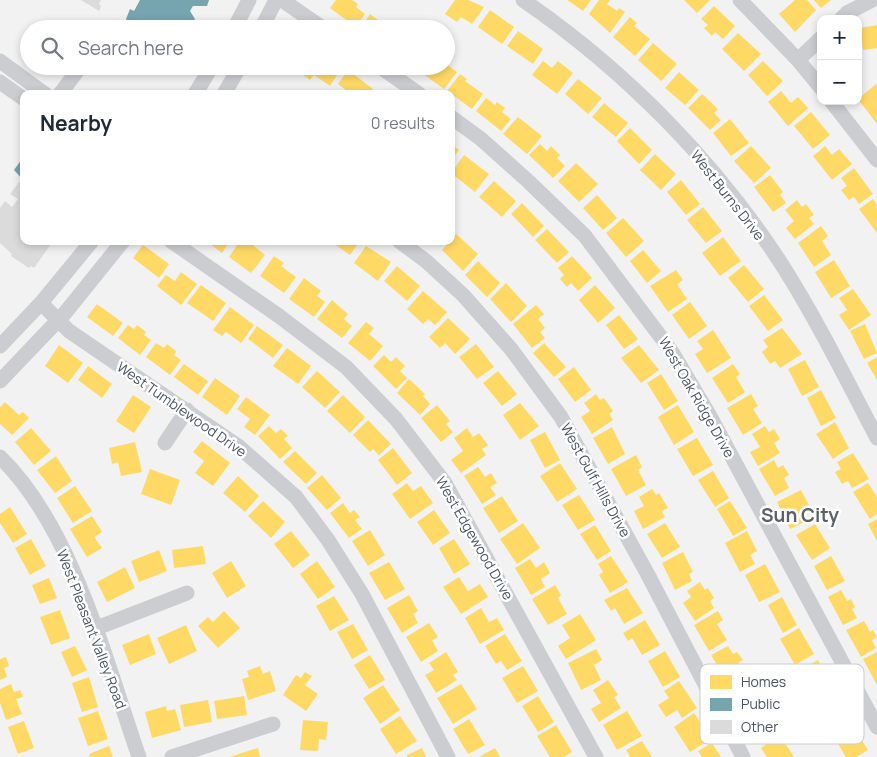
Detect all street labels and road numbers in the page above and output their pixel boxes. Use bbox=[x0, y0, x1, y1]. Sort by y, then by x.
street label: West Burns Drive bbox=[687, 146, 769, 244]
street label: West Oak Ridge Drive bbox=[655, 333, 739, 461]
street label: West Tumblewood Drive bbox=[113, 357, 251, 461]
street label: West Gulf Hills Drive bbox=[557, 420, 635, 540]
street label: West Edgewood Drive bbox=[432, 473, 518, 603]
street label: West Pleasant Valley Road bbox=[53, 547, 131, 711]

